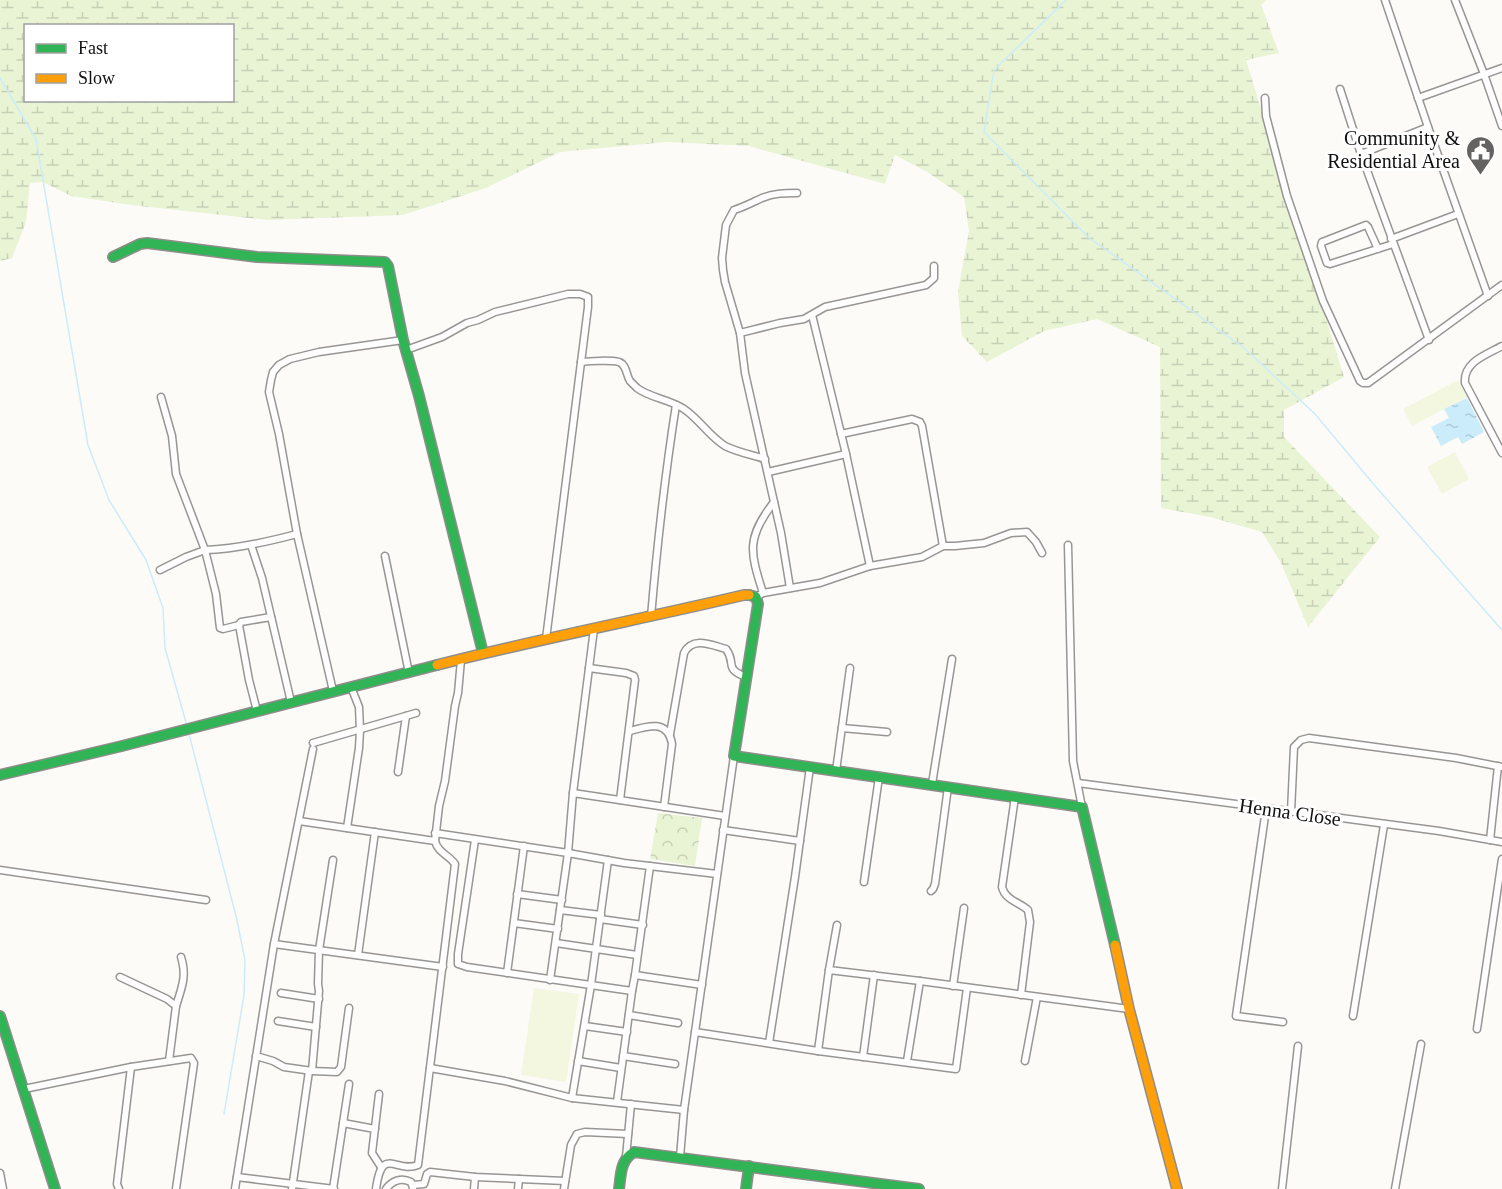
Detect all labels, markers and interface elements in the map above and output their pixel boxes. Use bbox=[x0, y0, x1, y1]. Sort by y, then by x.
legend bbox=[24, 24, 234, 102]
text: Fast bbox=[78, 38, 108, 58]
text: Slow bbox=[78, 68, 115, 88]
place label: Community & Residential Area bbox=[1327, 127, 1460, 172]
public building icon: Community & Residential Area bbox=[1465, 134, 1497, 176]
street label: Henna Close bbox=[1238, 794, 1343, 830]

